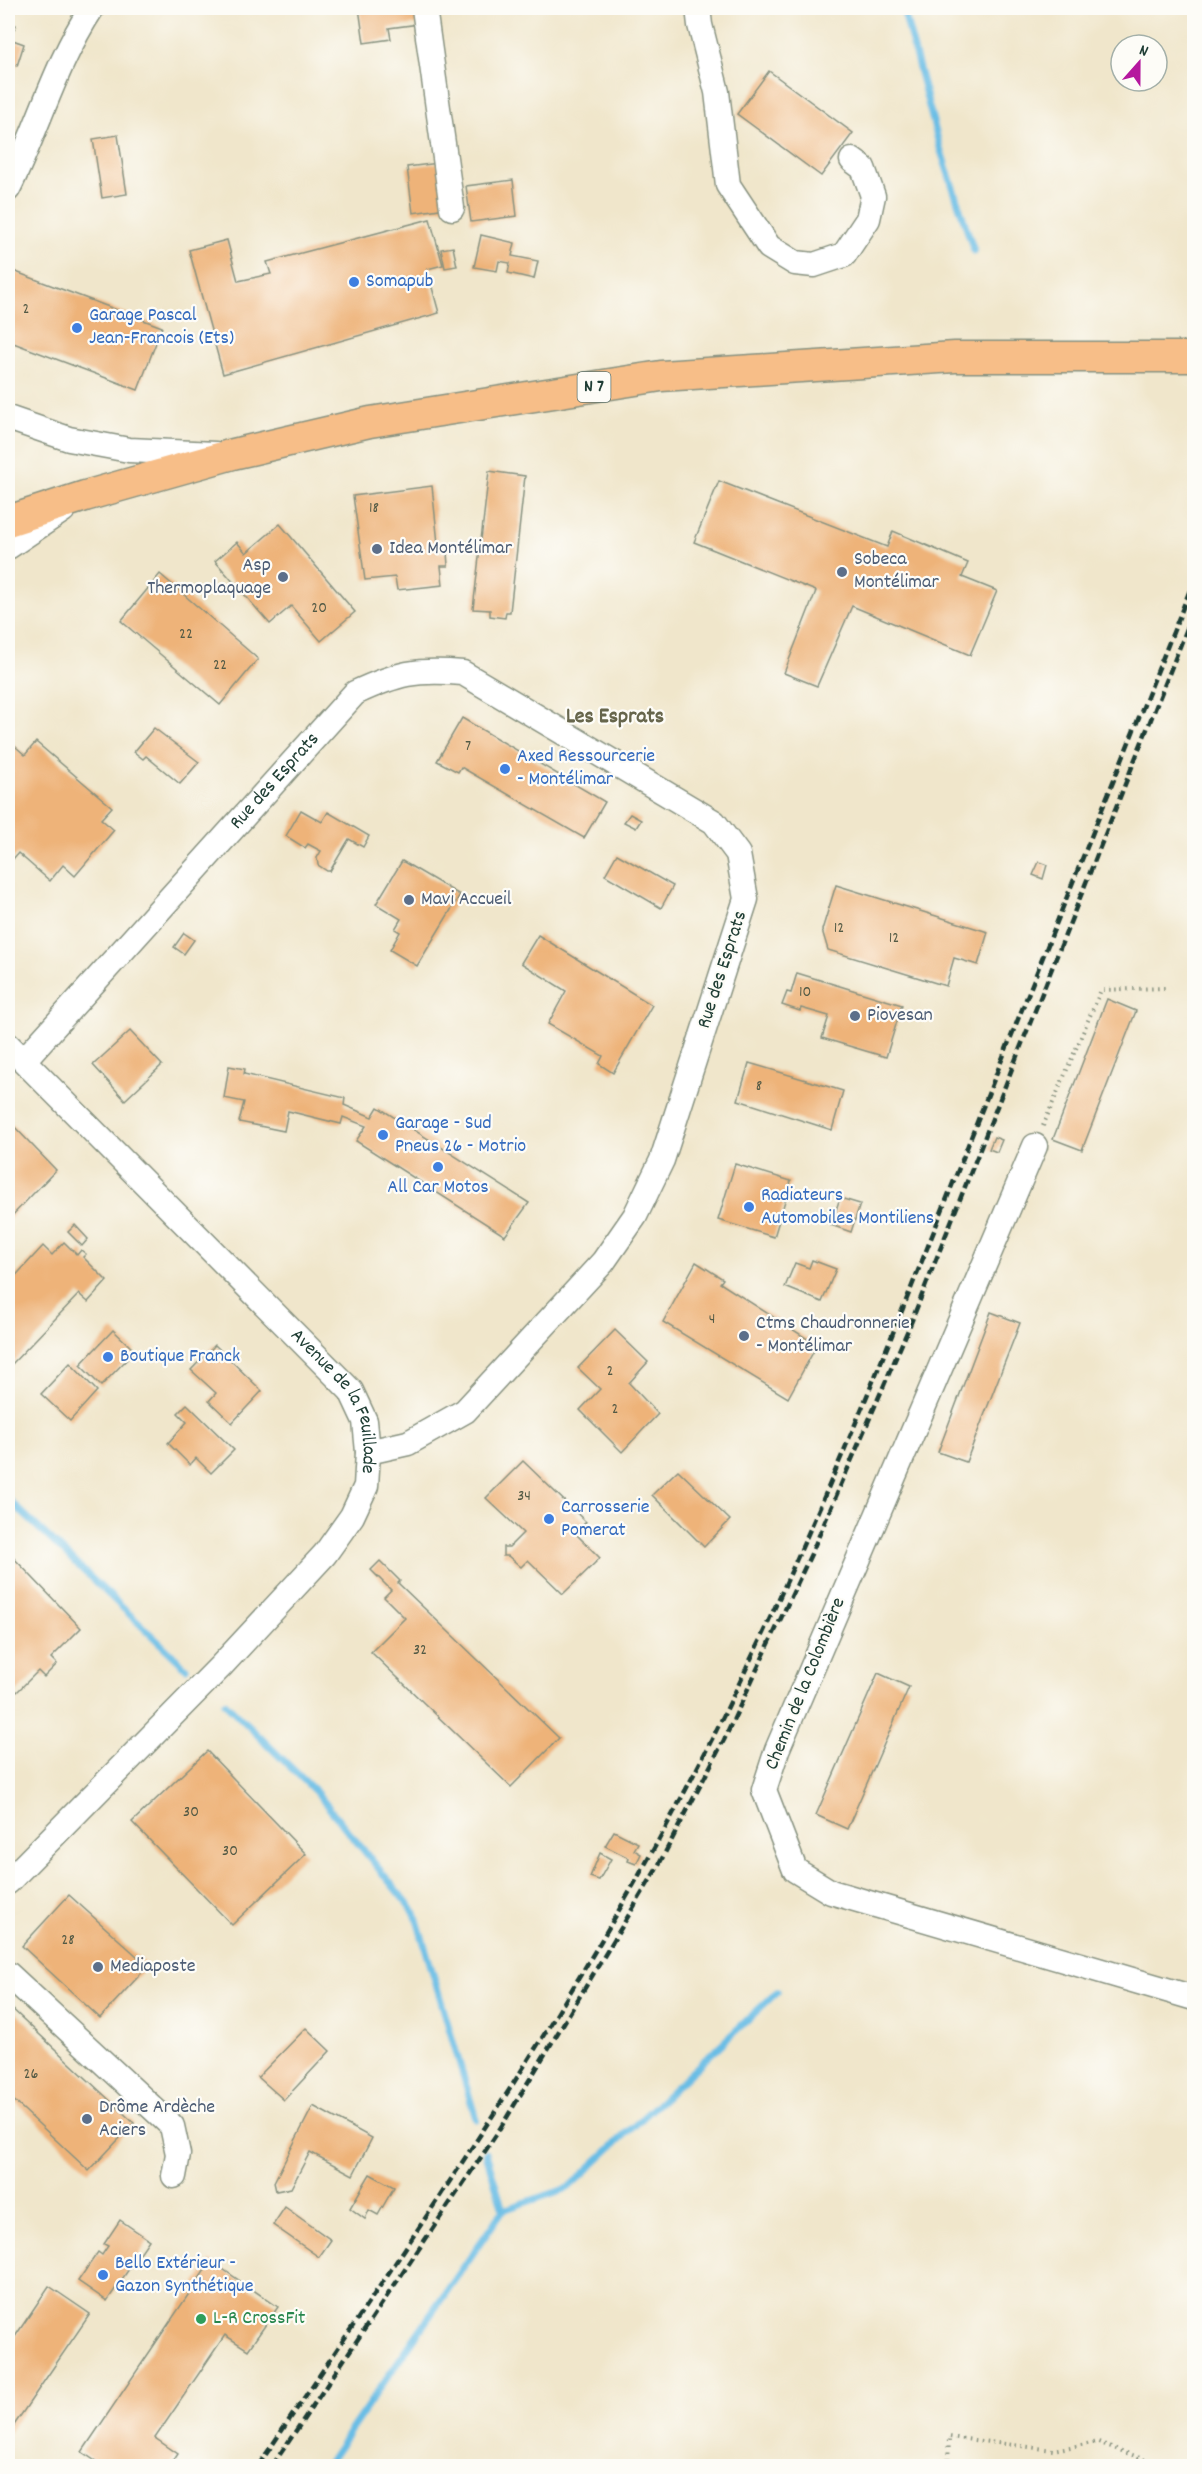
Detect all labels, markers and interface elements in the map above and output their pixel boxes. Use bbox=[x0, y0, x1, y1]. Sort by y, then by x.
north arrow bbox=[1109, 33, 1169, 93]
text: N bbox=[1136, 39, 1151, 64]
place label: Somapub bbox=[366, 268, 433, 296]
marker: Somapub bbox=[347, 275, 361, 289]
house number: 2 bbox=[23, 298, 30, 321]
place label: Garage Pascal Jean-Francois (Ets) bbox=[89, 302, 234, 353]
marker: Garage Pascal Jean-Francois (Ets) bbox=[70, 321, 84, 335]
road number: N 7 bbox=[578, 372, 610, 402]
house number: 18 bbox=[369, 497, 379, 520]
place label: Idea Montélimar bbox=[389, 535, 513, 563]
marker: Idea Montélimar bbox=[370, 542, 384, 556]
place label: Sobeca Montélimar bbox=[854, 546, 939, 597]
place label: Asp Thermoplaquage bbox=[147, 552, 271, 603]
marker: Sobeca Montélimar bbox=[835, 565, 849, 579]
marker: Asp Thermoplaquage bbox=[276, 570, 290, 584]
house number: 20 bbox=[311, 597, 327, 620]
house number: 22 bbox=[179, 623, 193, 646]
house number: 22 bbox=[213, 654, 227, 677]
district label: Les Esprats bbox=[566, 702, 664, 733]
street label: Rue des Esprats bbox=[224, 727, 327, 836]
house number: 7 bbox=[465, 735, 471, 758]
place label: Axed Ressourcerie - Montélimar bbox=[517, 743, 655, 794]
marker: Axed Ressourcerie - Montélimar bbox=[498, 762, 512, 776]
place label: Mavi Accueil bbox=[421, 886, 512, 914]
marker: Mavi Accueil bbox=[402, 893, 416, 907]
street label: Rue des Esprats bbox=[691, 908, 755, 1032]
house number: 12 bbox=[834, 917, 844, 940]
house number: 12 bbox=[889, 927, 899, 950]
house number: 10 bbox=[799, 981, 811, 1004]
place label: Piovesan bbox=[867, 1002, 933, 1030]
marker: Piovesan bbox=[848, 1009, 862, 1023]
house number: 8 bbox=[756, 1075, 762, 1098]
place label: Garage - Sud Pneus 26 - Motrio bbox=[395, 1110, 526, 1161]
marker: Garage - Sud Pneus 26 - Motrio bbox=[376, 1128, 390, 1142]
marker: All Car Motos bbox=[431, 1160, 445, 1174]
place label: All Car Motos bbox=[387, 1174, 489, 1202]
place label: Radiateurs Automobiles Montiliens bbox=[761, 1182, 934, 1233]
marker: Radiateurs Automobiles Montiliens bbox=[742, 1200, 756, 1214]
house number: 4 bbox=[709, 1308, 715, 1331]
place label: Ctms Chaudronnerie - Montélimar bbox=[756, 1310, 910, 1361]
street label: Avenue de la Feuillade bbox=[283, 1323, 382, 1475]
marker: Ctms Chaudronnerie - Montélimar bbox=[737, 1329, 751, 1343]
place label: Boutique Franck bbox=[120, 1343, 240, 1371]
marker: Boutique Franck bbox=[101, 1350, 115, 1364]
house number: 2 bbox=[607, 1360, 614, 1383]
house number: 2 bbox=[612, 1398, 619, 1421]
house number: 34 bbox=[517, 1485, 531, 1508]
place label: Carrosserie Pomerat bbox=[561, 1494, 650, 1545]
marker: Carrosserie Pomerat bbox=[542, 1512, 556, 1526]
street label: Chemin de la Colombière bbox=[759, 1593, 853, 1774]
house number: 32 bbox=[413, 1639, 427, 1662]
house number: 30 bbox=[183, 1801, 199, 1824]
house number: 30 bbox=[222, 1840, 238, 1863]
house number: 28 bbox=[61, 1929, 75, 1952]
place label: Mediaposte bbox=[110, 1953, 196, 1981]
marker: Mediaposte bbox=[91, 1960, 105, 1974]
house number: 26 bbox=[24, 2063, 39, 2086]
place label: Drôme Ardèche Aciers bbox=[99, 2094, 215, 2145]
marker: Drôme Ardèche Aciers bbox=[80, 2112, 94, 2126]
place label: Bello Extérieur - Gazon Synthétique bbox=[115, 2250, 254, 2301]
marker: Bello Extérieur - Gazon Synthétique bbox=[96, 2268, 110, 2282]
place label: L-R CrossFit bbox=[213, 2305, 305, 2333]
marker: L-R CrossFit bbox=[194, 2312, 208, 2326]

